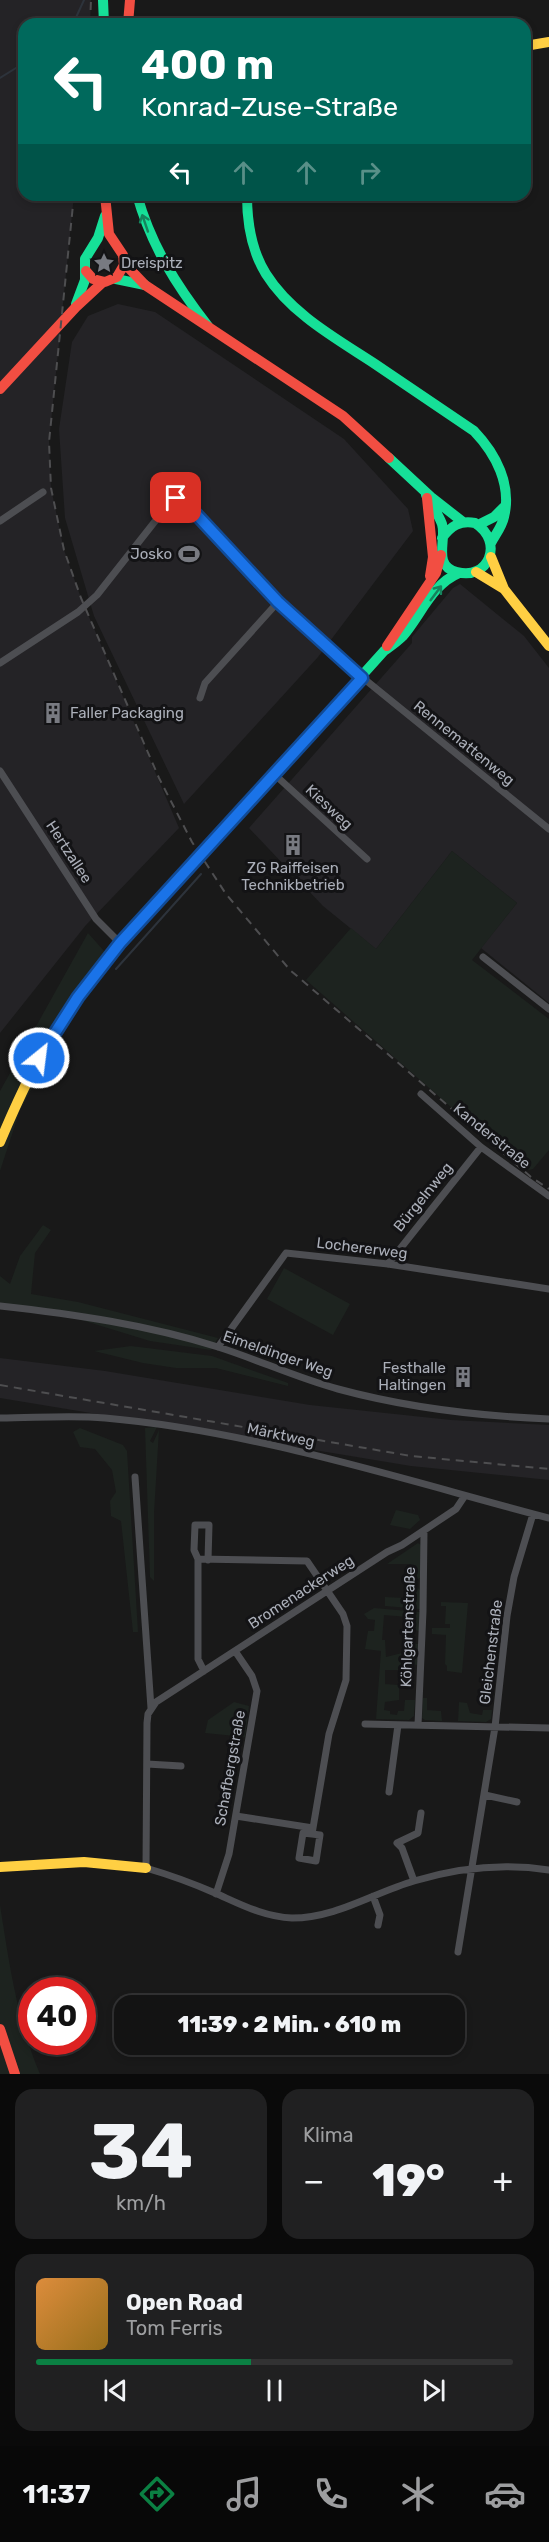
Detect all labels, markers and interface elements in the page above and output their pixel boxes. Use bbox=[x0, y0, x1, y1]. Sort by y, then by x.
text: 400 m bbox=[141, 40, 274, 90]
icon: left bbox=[42, 42, 120, 120]
text: Konrad-Zuse-Straße bbox=[141, 91, 398, 123]
icon: left bbox=[164, 156, 197, 189]
icon: ahead bbox=[227, 156, 260, 189]
icon: ahead bbox=[290, 156, 323, 189]
icon: right bbox=[353, 156, 386, 189]
one-way arrow bbox=[139, 214, 150, 233]
place icon: Dreispitz bbox=[92, 251, 116, 275]
place label: Dreispitz bbox=[121, 254, 183, 272]
pin bbox=[150, 472, 201, 523]
icon: arrive bbox=[159, 481, 192, 514]
sports icon: Josko bbox=[177, 542, 201, 566]
place label: Josko bbox=[130, 545, 172, 563]
one-way arrow bbox=[429, 585, 442, 601]
street label: Rennemattenweg bbox=[410, 697, 518, 789]
building icon: Faller Packaging bbox=[41, 701, 65, 725]
place label: Faller Packaging bbox=[70, 704, 184, 722]
street label: Kiesweg bbox=[302, 781, 356, 833]
street label: Hertzallee bbox=[42, 817, 96, 887]
building icon: ZG Raiffeisen Technikbetrieb bbox=[281, 833, 305, 857]
place label: ZG Raiffeisen Technikbetrieb bbox=[241, 859, 345, 894]
position arrow bbox=[7, 1026, 71, 1090]
street label: Kanderstraße bbox=[450, 1099, 534, 1173]
street label: Bürgelnweg bbox=[390, 1159, 456, 1235]
street label: Lochererweg bbox=[315, 1233, 409, 1263]
street label: Eimeldinger Weg bbox=[221, 1327, 335, 1381]
place label: Festhalle Haltingen bbox=[378, 1359, 446, 1394]
building icon: Festhalle Haltingen bbox=[451, 1365, 475, 1389]
street label: Märktweg bbox=[246, 1419, 316, 1451]
street label: Bromenackerweg bbox=[245, 1551, 357, 1633]
street label: Köhlgartenstraße bbox=[397, 1566, 419, 1688]
street label: Gleichenstraße bbox=[476, 1599, 506, 1705]
street label: Schafbergstraße bbox=[211, 1709, 249, 1827]
speed limit sign: 40 bbox=[18, 1977, 96, 2055]
text: 11:39 · 2 Min. · 610 m bbox=[178, 2011, 401, 2038]
text: 34 bbox=[89, 2105, 193, 2198]
text: Klima bbox=[303, 2123, 354, 2147]
text: 19° bbox=[372, 2154, 445, 2207]
text: − bbox=[303, 2161, 324, 2200]
text: + bbox=[492, 2161, 513, 2200]
text: km/h bbox=[116, 2191, 166, 2215]
text: Open Road bbox=[126, 2289, 243, 2316]
text: Tom Ferris bbox=[126, 2316, 223, 2340]
icon: previous bbox=[99, 2374, 132, 2407]
icon: pause bbox=[258, 2374, 291, 2407]
icon: next bbox=[417, 2374, 450, 2407]
icon: directions bbox=[136, 2473, 178, 2515]
icon: music bbox=[223, 2473, 265, 2515]
icon: phone bbox=[310, 2473, 352, 2515]
icon: climate bbox=[397, 2473, 439, 2515]
icon: car bbox=[484, 2473, 526, 2515]
text: 11:37 bbox=[23, 2478, 91, 2510]

